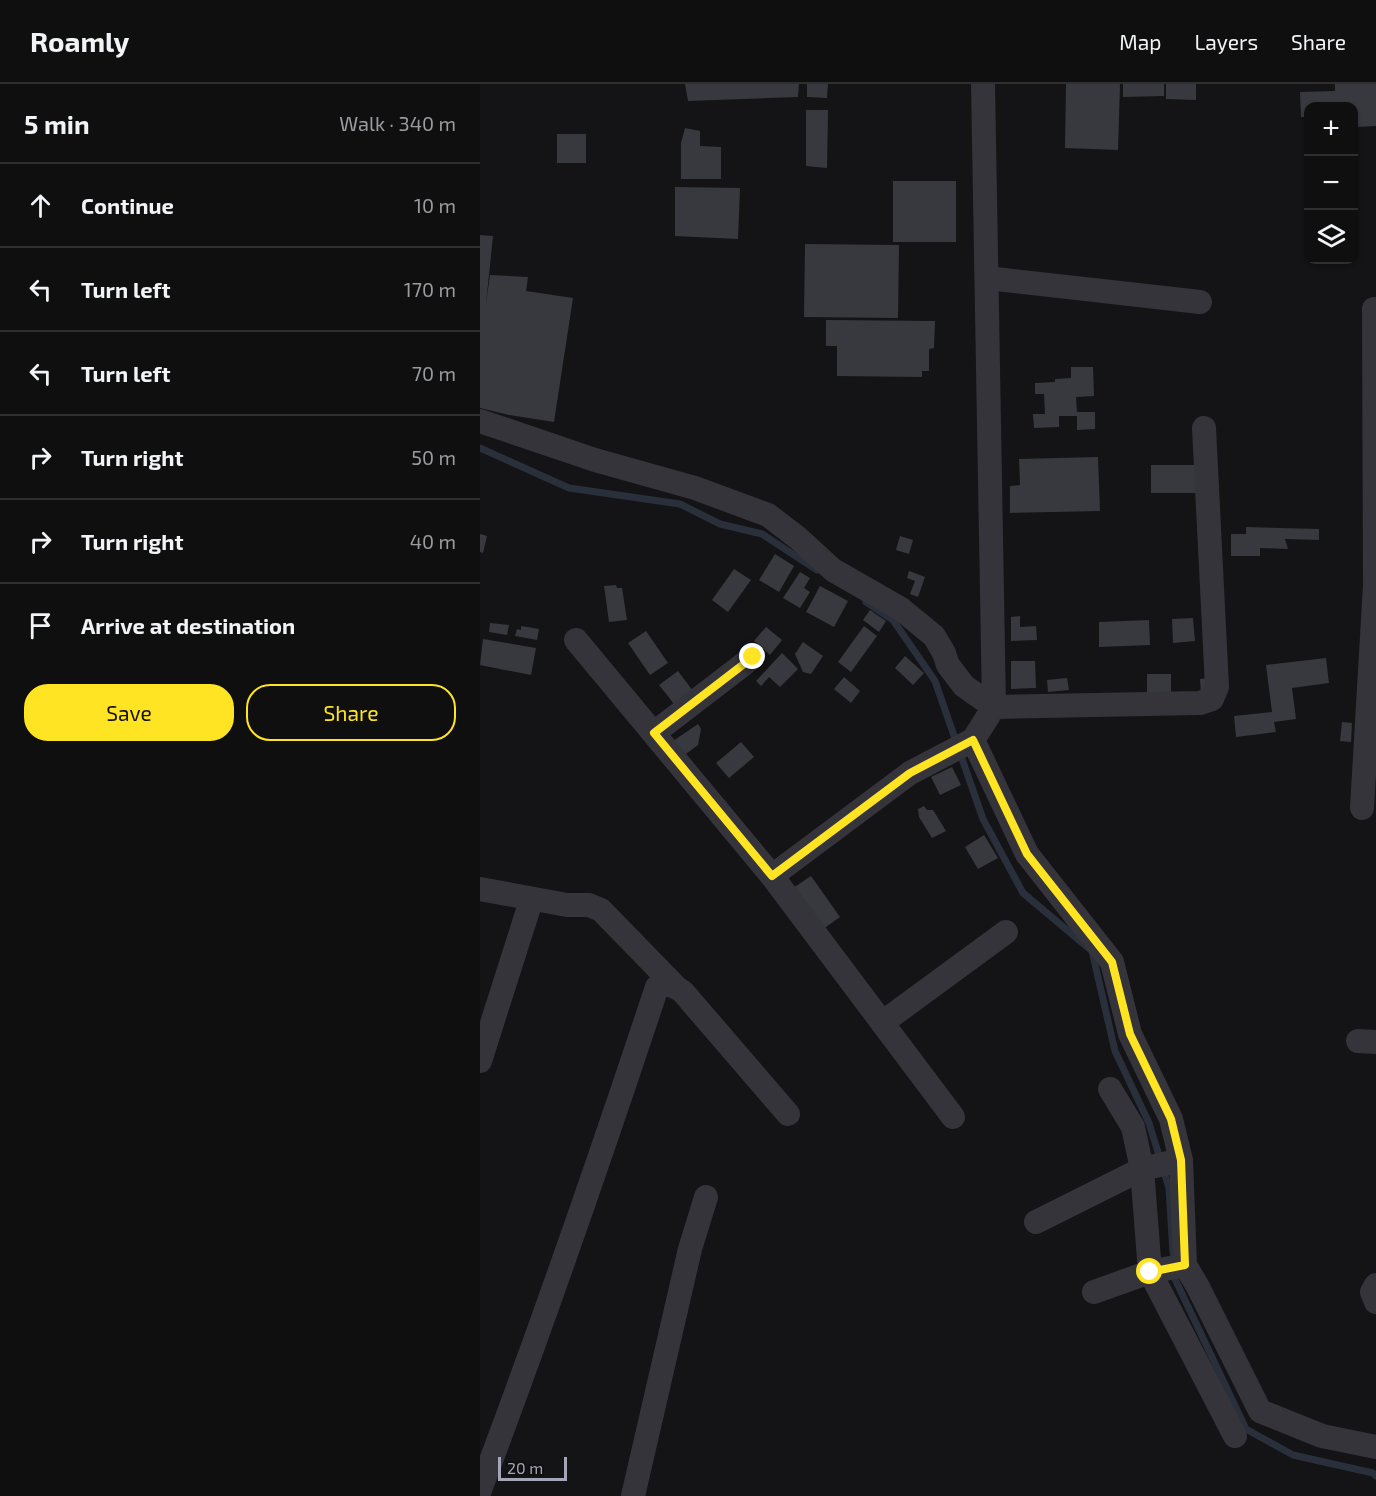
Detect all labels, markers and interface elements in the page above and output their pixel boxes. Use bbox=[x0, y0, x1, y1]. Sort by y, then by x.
text: Roamly bbox=[30, 24, 129, 58]
text: Map bbox=[1119, 29, 1161, 54]
text: Layers bbox=[1194, 29, 1258, 54]
text: Share bbox=[1291, 29, 1346, 54]
map controls bbox=[1304, 102, 1358, 264]
button: + bbox=[1304, 102, 1358, 156]
text: 5 min bbox=[24, 108, 90, 139]
text: Walk · 340 m bbox=[339, 111, 456, 135]
button: − bbox=[1304, 156, 1358, 210]
icon: ahead bbox=[24, 189, 57, 222]
text: Continue bbox=[81, 192, 174, 218]
text: 10 m bbox=[414, 193, 456, 217]
button: layers bbox=[1304, 210, 1358, 264]
icon: left bbox=[24, 273, 57, 306]
text: Turn left bbox=[81, 276, 170, 302]
text: 170 m bbox=[404, 277, 456, 301]
icon: left bbox=[24, 357, 57, 390]
text: Turn left bbox=[81, 360, 170, 386]
text: 70 m bbox=[412, 361, 456, 385]
icon: right bbox=[24, 441, 57, 474]
text: Turn right bbox=[81, 444, 183, 470]
text: 50 m bbox=[411, 445, 456, 469]
icon: right bbox=[24, 525, 57, 558]
text: Turn right bbox=[81, 528, 183, 554]
text: 40 m bbox=[410, 529, 456, 553]
icon: arrive bbox=[24, 609, 57, 642]
text: Arrive at destination bbox=[81, 612, 295, 638]
route end bbox=[739, 643, 765, 669]
button: Save bbox=[24, 684, 234, 741]
button: Share bbox=[246, 684, 456, 741]
route start bbox=[1136, 1258, 1162, 1284]
scale bar bbox=[498, 1454, 567, 1482]
text: 20 m bbox=[507, 1458, 543, 1477]

